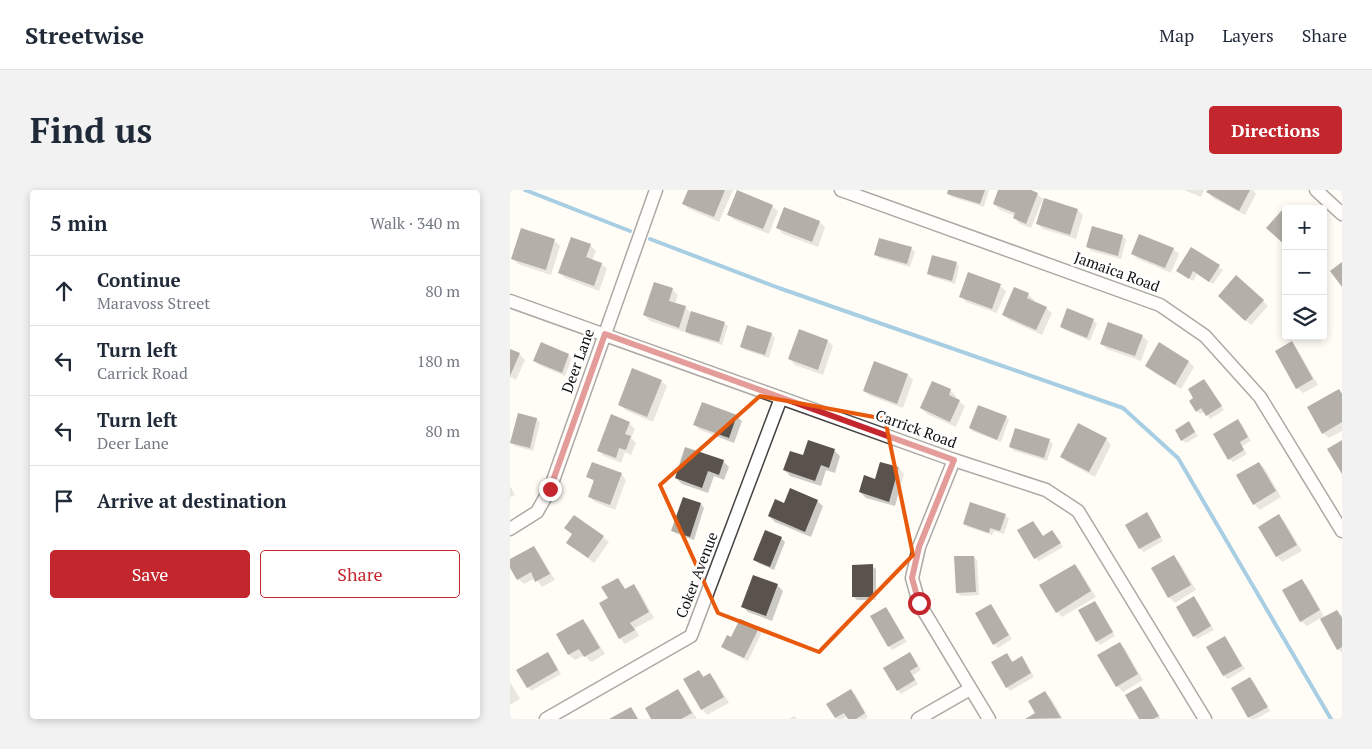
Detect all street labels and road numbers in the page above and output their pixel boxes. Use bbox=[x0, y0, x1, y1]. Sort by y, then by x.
street label: Jamaica Road bbox=[1072, 246, 1163, 296]
street label: Deer Lane bbox=[556, 326, 598, 396]
street label: Carrick Road bbox=[873, 404, 960, 452]
street label: Coker Avenue bbox=[670, 529, 722, 621]

